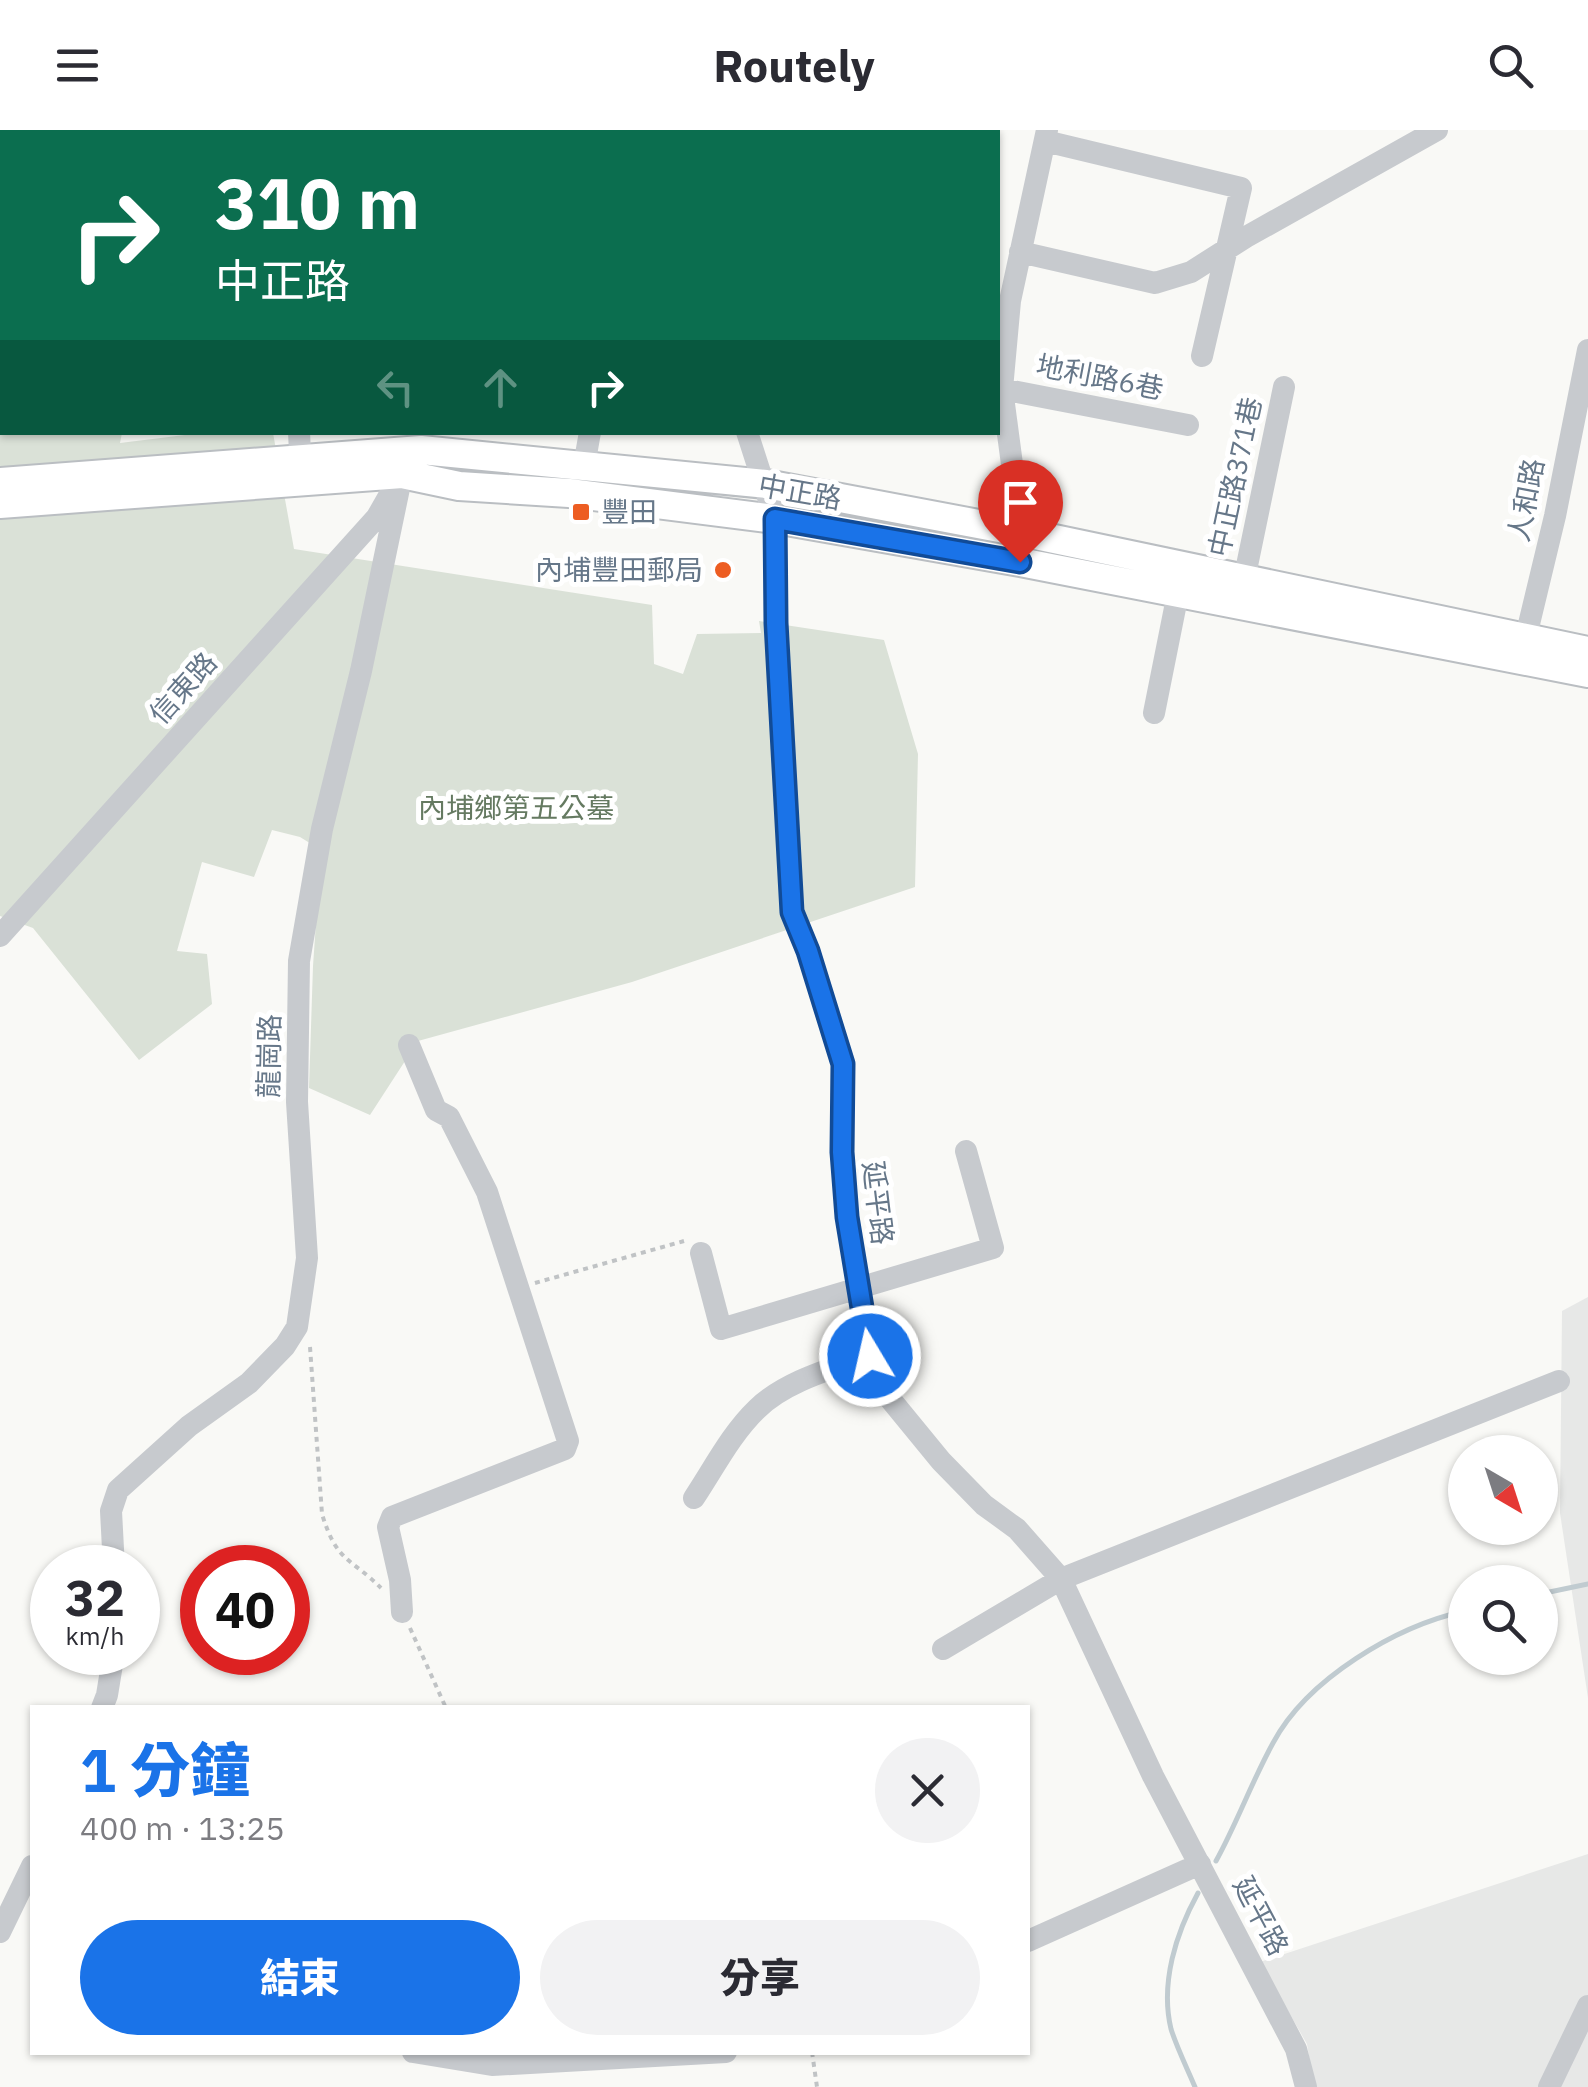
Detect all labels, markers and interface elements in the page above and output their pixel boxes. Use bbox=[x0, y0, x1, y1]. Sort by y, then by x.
text: Routely bbox=[713, 36, 875, 94]
icon: menu bbox=[50, 38, 105, 93]
icon: search bbox=[1483, 38, 1538, 93]
text: 310 m bbox=[215, 157, 420, 248]
icon: right bbox=[50, 170, 180, 300]
text: 中正路 bbox=[215, 251, 350, 309]
street label: 地利路6巷 bbox=[1033, 346, 1167, 407]
icon: left bbox=[368, 360, 423, 415]
icon: ahead bbox=[473, 360, 528, 415]
icon: right bbox=[578, 360, 633, 415]
street label: 中正路371巷 bbox=[1200, 394, 1269, 560]
street label: 人和路 bbox=[1499, 455, 1552, 545]
pin bbox=[978, 460, 1063, 563]
street label: 中正路 bbox=[756, 466, 845, 517]
icon: arrive bbox=[993, 475, 1048, 530]
place label: 豐田 bbox=[601, 493, 657, 530]
marker: 豐田 bbox=[570, 501, 592, 523]
place label: 內埔豐田郵局 bbox=[535, 551, 703, 588]
marker: 內埔豐田郵局 bbox=[712, 559, 734, 581]
street label: 信東路 bbox=[141, 644, 224, 731]
park label: 內埔鄉第五公墓 bbox=[418, 789, 614, 826]
street label: 龍崗路 bbox=[249, 1014, 288, 1098]
street label: 延平路 bbox=[855, 1159, 902, 1247]
position arrow bbox=[818, 1304, 922, 1408]
north arrow bbox=[1448, 1435, 1558, 1545]
map controls bbox=[1448, 1435, 1558, 1675]
speed limit sign: 40 bbox=[180, 1545, 310, 1675]
text: 32 bbox=[65, 1565, 125, 1630]
button: search bbox=[1448, 1565, 1558, 1675]
text: km/h bbox=[66, 1619, 124, 1652]
text: 1 分鐘 bbox=[80, 1730, 250, 1809]
button: close bbox=[875, 1738, 980, 1843]
text: 400 m · 13:25 bbox=[80, 1807, 285, 1849]
street label: 延平路 bbox=[1225, 1870, 1297, 1962]
button: 結束 bbox=[80, 1920, 520, 2035]
button: 分享 bbox=[540, 1920, 980, 2035]

